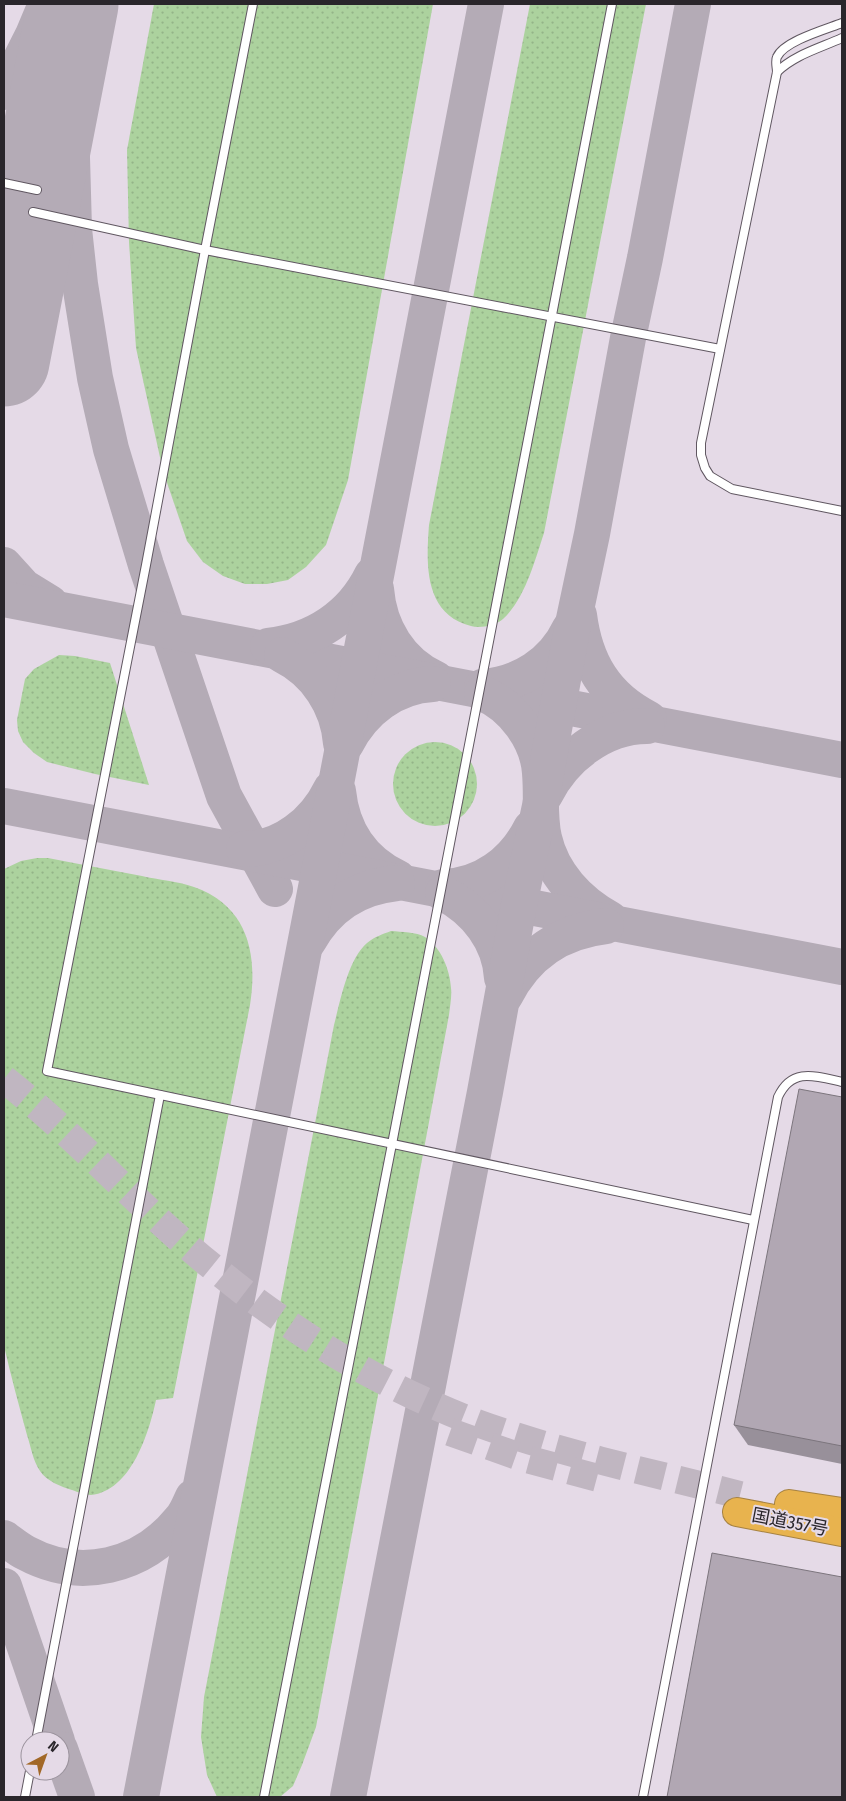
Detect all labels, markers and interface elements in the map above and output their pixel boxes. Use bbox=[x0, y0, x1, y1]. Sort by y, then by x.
street label: 国道357号 bbox=[750, 1504, 830, 1540]
north arrow bbox=[20, 1731, 70, 1781]
text: N bbox=[44, 1737, 62, 1756]

